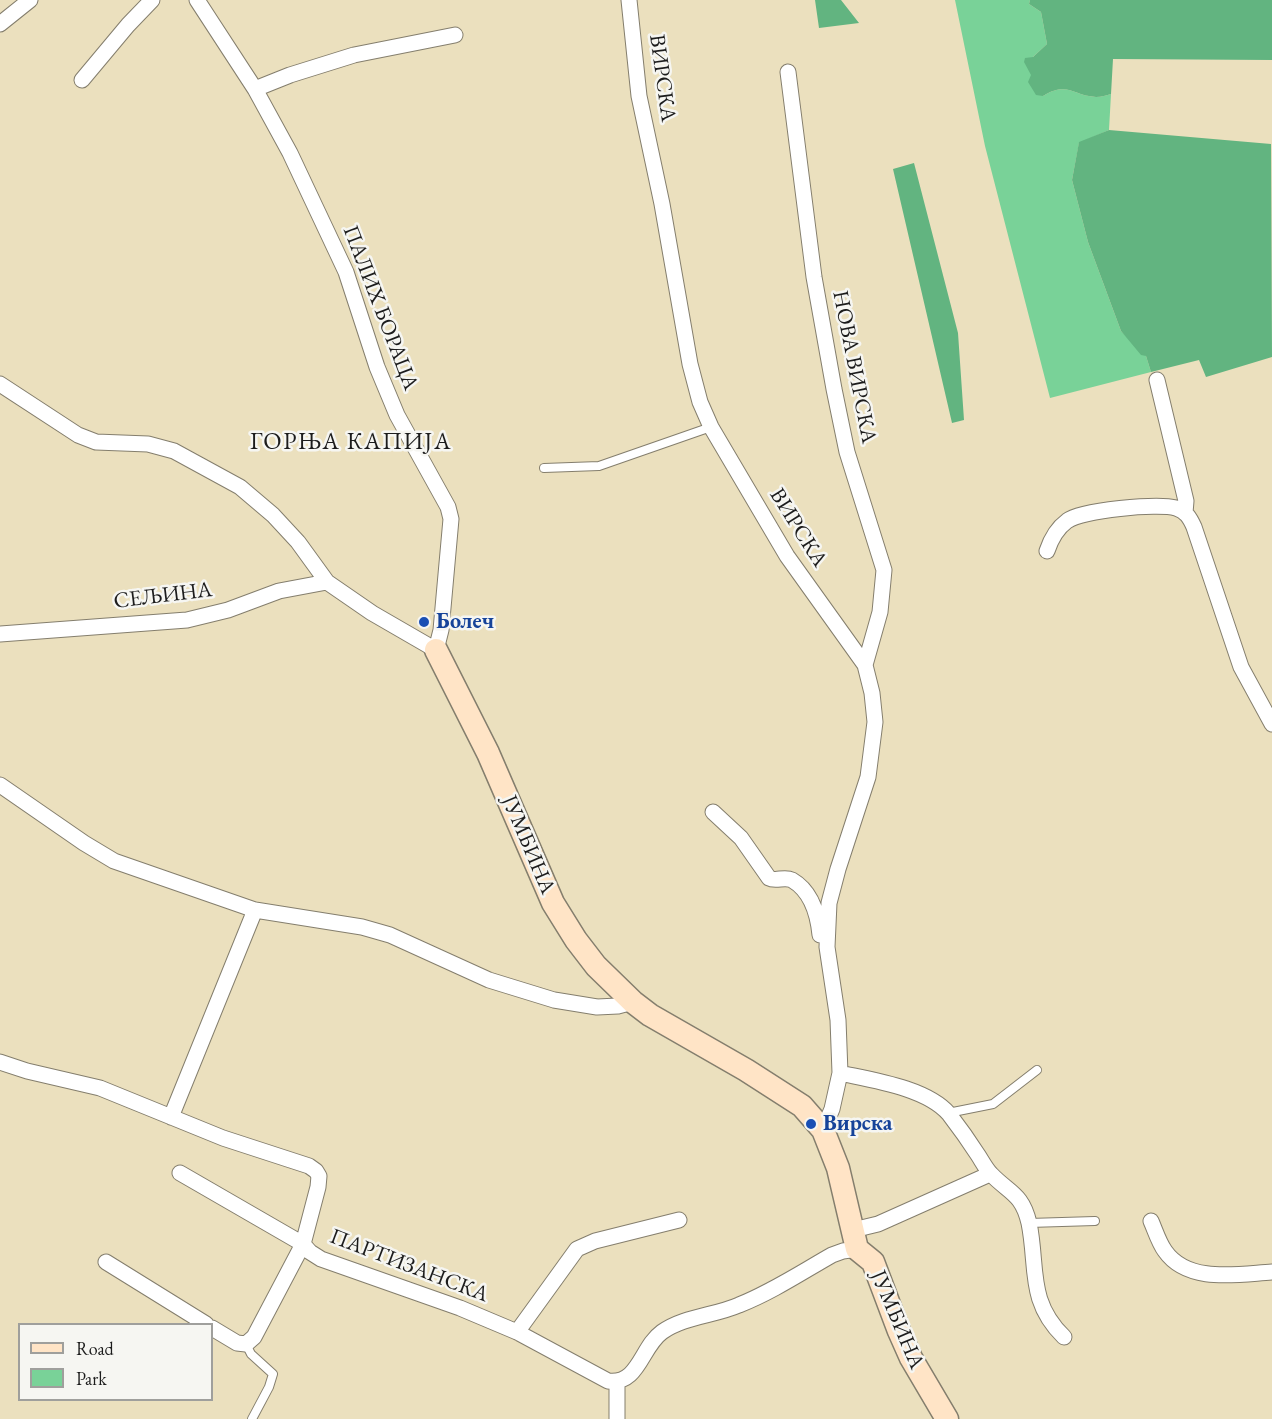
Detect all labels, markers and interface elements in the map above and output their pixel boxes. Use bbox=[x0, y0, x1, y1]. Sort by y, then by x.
street label: ВИРСКА bbox=[643, 33, 681, 123]
street label: ПАЛИХ БОРАЦА bbox=[336, 222, 424, 394]
street label: НОВА ВИРСКА bbox=[826, 288, 882, 446]
district label: ГОРЊА КАПИЈА bbox=[250, 428, 452, 456]
street label: ВИРСКА bbox=[763, 484, 833, 572]
street label: СЕЉИНА bbox=[112, 577, 214, 615]
place label: Болеч bbox=[436, 609, 494, 635]
marker: Болеч bbox=[417, 615, 431, 629]
street label: ЈУМБИНА bbox=[495, 792, 561, 898]
place label: Вирска bbox=[823, 1111, 892, 1137]
marker: Вирска bbox=[804, 1117, 818, 1131]
street label: ПАРТИЗАНСКА bbox=[326, 1224, 492, 1308]
street label: ЈУМБИНА bbox=[864, 1267, 930, 1373]
legend bbox=[18, 1323, 213, 1401]
text: Road bbox=[76, 1337, 114, 1360]
text: Park bbox=[76, 1367, 107, 1390]

